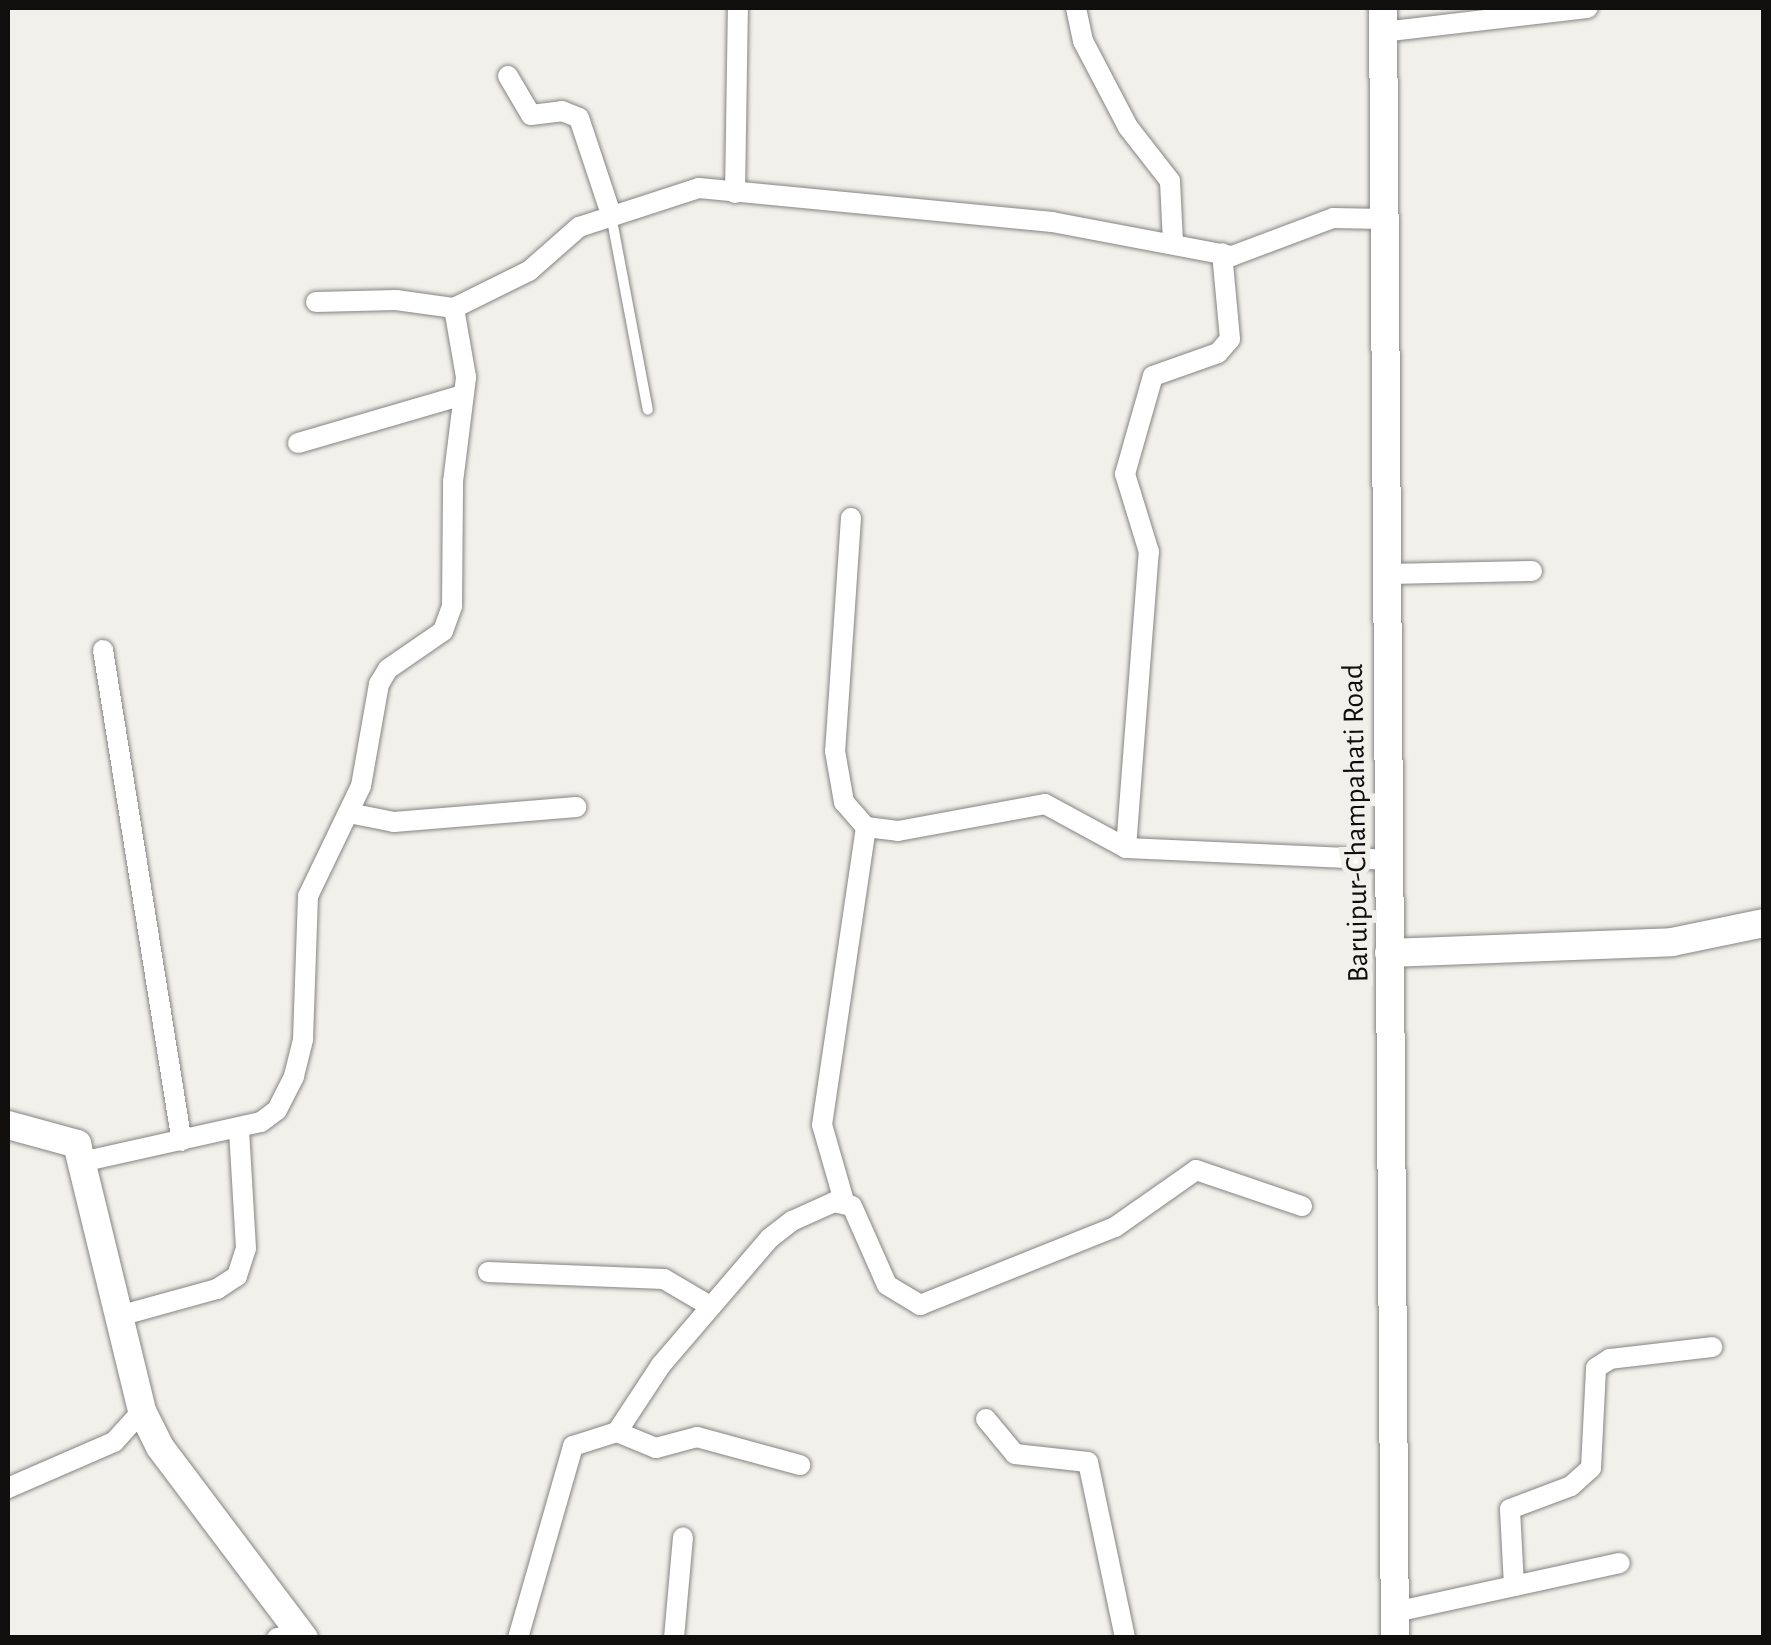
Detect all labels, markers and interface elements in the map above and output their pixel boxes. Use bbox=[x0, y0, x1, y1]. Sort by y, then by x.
street label: Baruipur-Champahati Road bbox=[1335, 663, 1377, 983]

